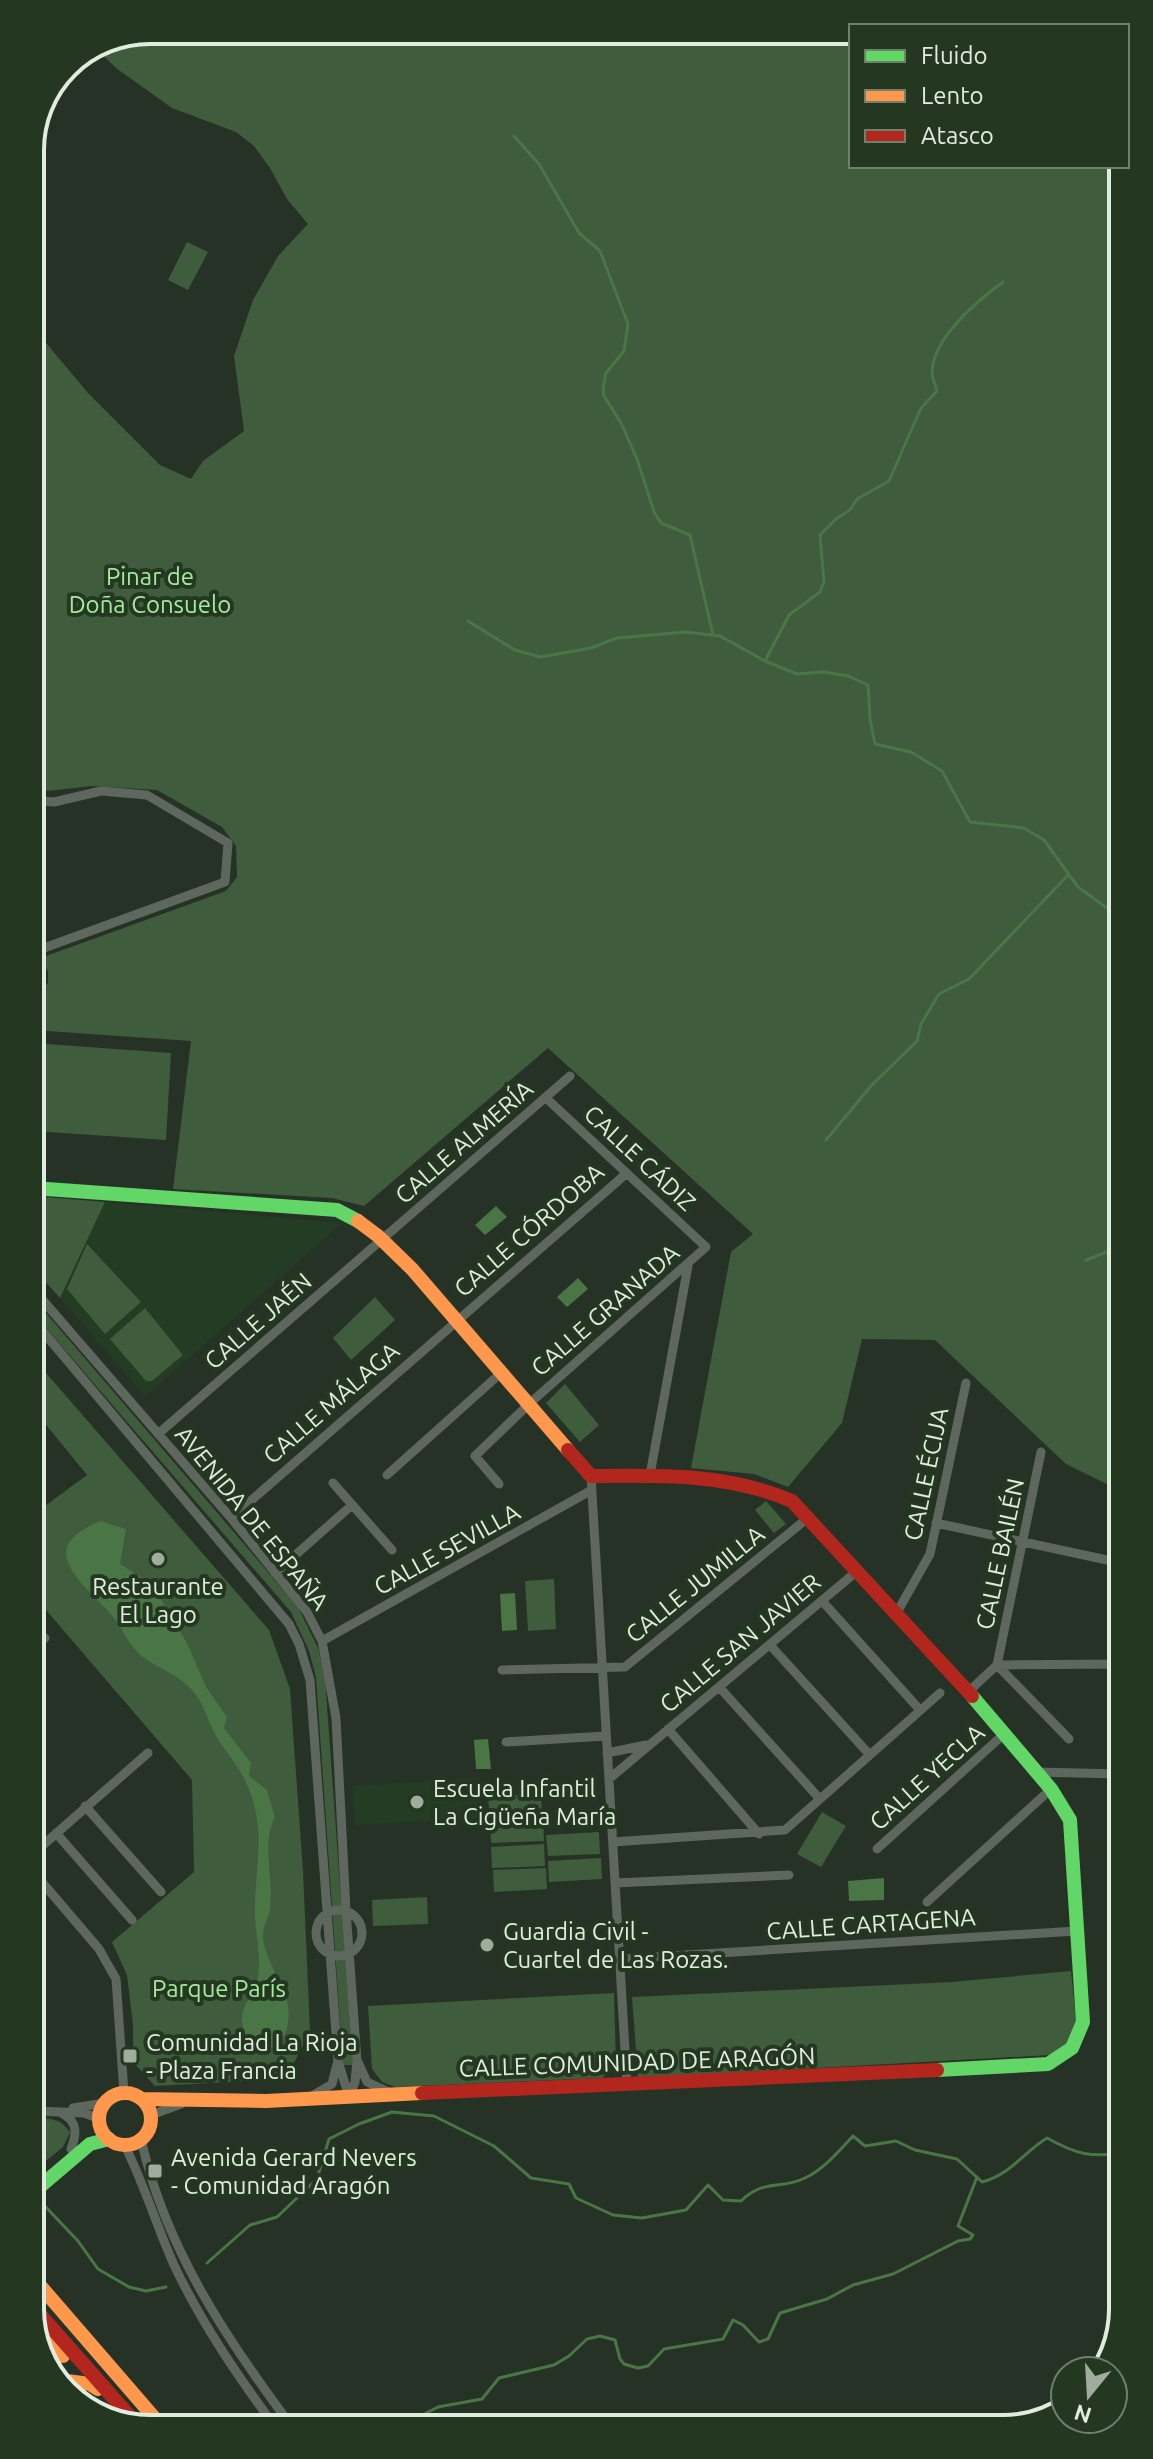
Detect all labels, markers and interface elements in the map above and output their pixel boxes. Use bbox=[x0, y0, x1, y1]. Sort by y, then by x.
legend bbox=[849, 24, 1129, 168]
text: Fluido bbox=[921, 42, 988, 69]
text: Lento bbox=[921, 82, 984, 109]
text: Atasco bbox=[921, 122, 994, 149]
park label: Pinar de Doña Consuelo bbox=[69, 563, 231, 618]
street label: CALLE ALMERÍA bbox=[389, 1074, 538, 1209]
street label: CALLE CÁDIZ bbox=[579, 1099, 702, 1216]
street label: CALLE CÓRDOBA bbox=[448, 1157, 609, 1302]
street label: CALLE GRANADA bbox=[526, 1238, 685, 1381]
street label: CALLE JAÉN bbox=[199, 1267, 317, 1375]
street label: CALLE MÁLAGA bbox=[257, 1336, 404, 1469]
street label: CALLE ÉCIJA bbox=[898, 1404, 953, 1543]
street label: AVENIDA DE ESPAÑA bbox=[170, 1421, 334, 1615]
street label: CALLE BAILÉN bbox=[970, 1476, 1029, 1632]
street label: CALLE SEVILLA bbox=[369, 1498, 525, 1600]
street label: CALLE JUMILLA bbox=[620, 1520, 770, 1648]
marker: Restaurante El Lago bbox=[149, 1550, 167, 1568]
street label: CALLE SAN JAVIER bbox=[654, 1568, 826, 1718]
place label: Restaurante El Lago bbox=[92, 1573, 224, 1628]
street label: CALLE YECLA bbox=[864, 1718, 990, 1835]
place label: Escuela Infantil La Cigüeña María bbox=[433, 1775, 616, 1830]
marker: Escuela Infantil La Cigüeña María bbox=[408, 1793, 426, 1811]
street label: CALLE CARTAGENA bbox=[766, 1903, 977, 1945]
place label: Guardia Civil - Cuartel de Las Rozas. bbox=[503, 1918, 729, 1973]
marker: Guardia Civil - Cuartel de Las Rozas. bbox=[478, 1936, 496, 1954]
park label: Parque París bbox=[152, 1975, 286, 2002]
place label: Comunidad La Rioja - Plaza Francia bbox=[146, 2029, 358, 2084]
street label: CALLE COMUNIDAD DE ARAGÓN bbox=[458, 2041, 816, 2082]
marker: Comunidad La Rioja - Plaza Francia bbox=[121, 2047, 139, 2065]
place label: Avenida Gerard Nevers - Comunidad Aragón bbox=[171, 2144, 417, 2199]
marker: Avenida Gerard Nevers - Comunidad Aragón bbox=[146, 2162, 164, 2180]
north arrow bbox=[1049, 2355, 1129, 2435]
text: N bbox=[1071, 2400, 1094, 2429]

